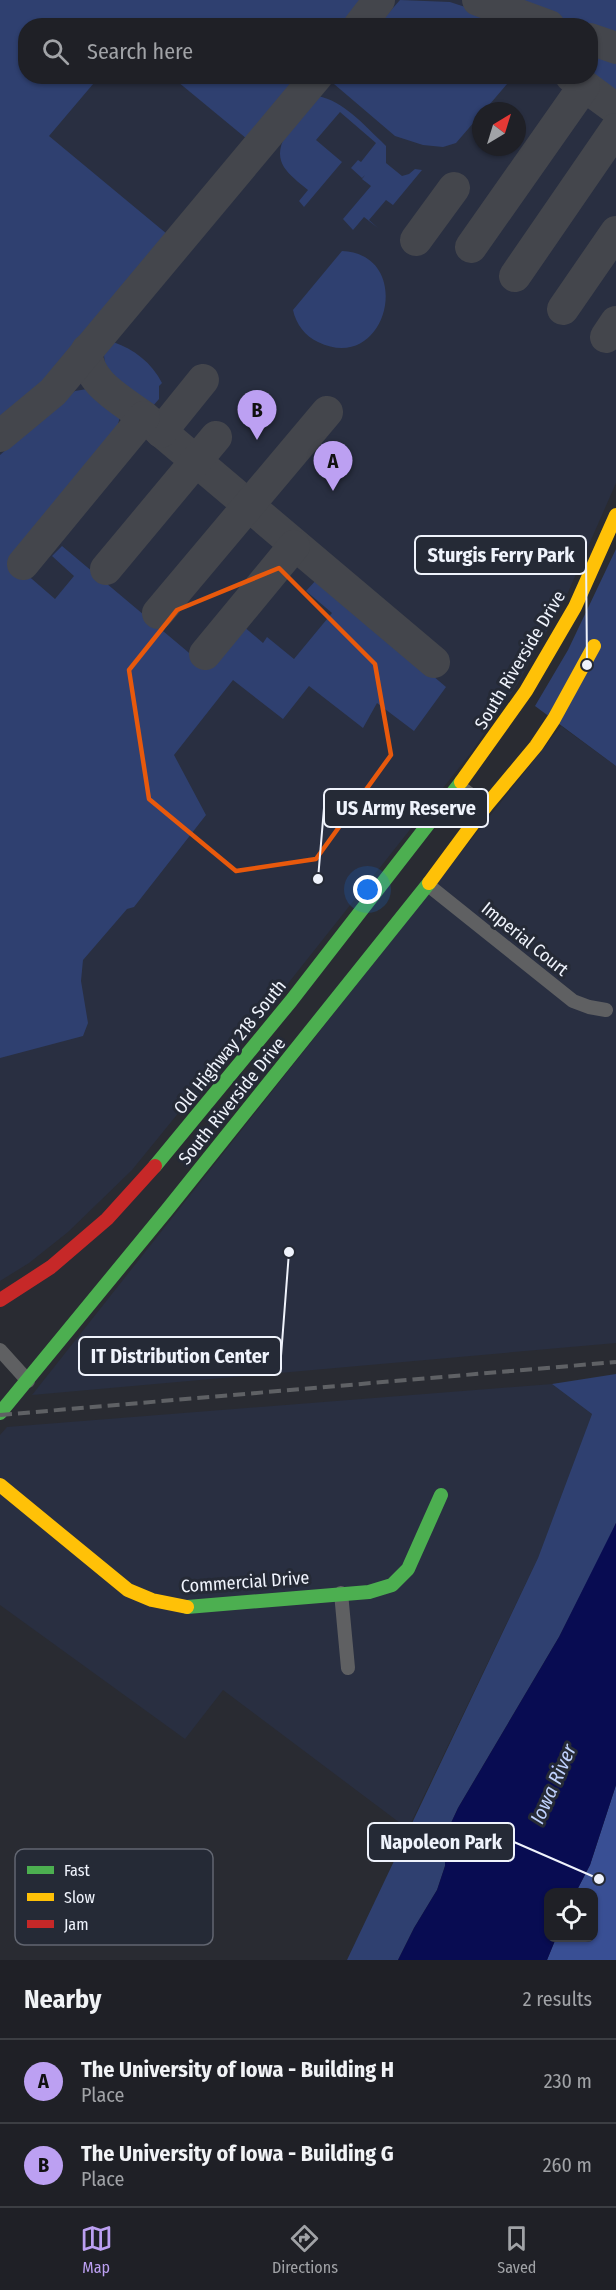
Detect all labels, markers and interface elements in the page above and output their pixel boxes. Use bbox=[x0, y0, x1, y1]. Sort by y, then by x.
search box bbox=[18, 18, 598, 84]
icon: search bbox=[39, 35, 72, 68]
text: Search here bbox=[87, 38, 193, 65]
north arrow bbox=[472, 102, 526, 156]
pin: B bbox=[238, 390, 276, 440]
pin: A bbox=[314, 442, 352, 491]
callout: Sturgis Ferry Park bbox=[415, 536, 586, 574]
text: Sturgis Ferry Park bbox=[428, 543, 575, 567]
street label: South Riverside Drive bbox=[470, 587, 570, 733]
callout: US Army Reserve bbox=[324, 789, 488, 827]
text: US Army Reserve bbox=[336, 796, 476, 820]
your location bbox=[353, 875, 382, 904]
street label: Imperial Court bbox=[477, 897, 573, 981]
street label: Old Highway 218 South bbox=[169, 975, 291, 1119]
street label: South Riverside Drive bbox=[174, 1033, 290, 1169]
callout: IT Distribution Center bbox=[79, 1337, 281, 1375]
text: IT Distribution Center bbox=[91, 1344, 270, 1368]
street label: Commercial Drive bbox=[180, 1567, 310, 1597]
water label: Iowa River bbox=[525, 1739, 582, 1828]
callout: Napoleon Park bbox=[368, 1823, 514, 1861]
text: Napoleon Park bbox=[380, 1830, 503, 1854]
legend bbox=[15, 1849, 213, 1945]
text: Fast bbox=[64, 1861, 91, 1880]
text: Slow bbox=[64, 1888, 95, 1907]
map controls bbox=[544, 1888, 598, 1942]
button: locate bbox=[544, 1888, 598, 1942]
text: Jam bbox=[64, 1915, 89, 1934]
text: Nearby bbox=[24, 1984, 101, 2015]
text: 2 results bbox=[523, 1987, 592, 2011]
text: The University of Iowa - Building H bbox=[81, 2056, 394, 2083]
text: A bbox=[38, 2069, 49, 2093]
text: 230 m bbox=[544, 2069, 592, 2093]
text: Place bbox=[81, 2083, 124, 2107]
text: The University of Iowa - Building G bbox=[81, 2140, 394, 2167]
text: B bbox=[38, 2153, 49, 2177]
text: 260 m bbox=[543, 2153, 592, 2177]
text: Place bbox=[81, 2167, 124, 2191]
tab: Map bbox=[80, 2222, 113, 2277]
tab: Directions bbox=[272, 2222, 338, 2277]
tab: Saved bbox=[497, 2222, 536, 2277]

